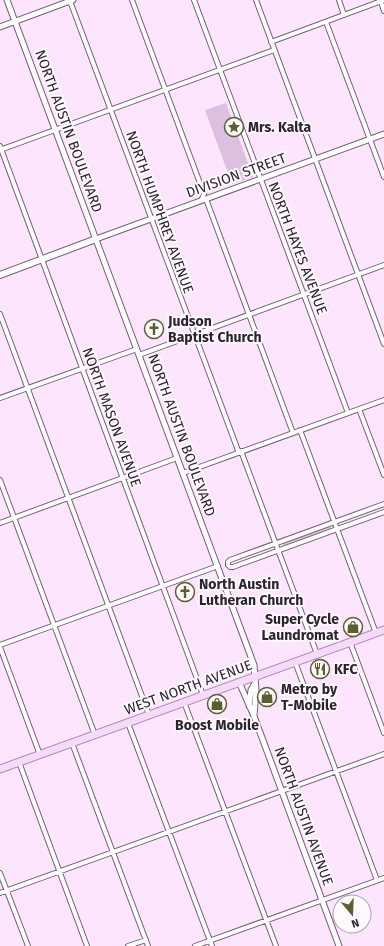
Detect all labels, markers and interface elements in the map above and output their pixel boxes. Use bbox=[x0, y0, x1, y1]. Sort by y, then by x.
street label: NORTH AUSTIN BOULEVARD bbox=[31, 47, 106, 215]
place icon: Mrs. Kalta bbox=[223, 116, 245, 138]
place label: Mrs. Kalta bbox=[248, 119, 312, 136]
street label: NORTH HUMPHREY AVENUE bbox=[122, 128, 197, 296]
street label: DIVISION STREET bbox=[184, 149, 289, 201]
street label: NORTH HAYES AVENUE bbox=[264, 180, 331, 317]
place label: Judson Baptist Church bbox=[167, 313, 261, 346]
church icon: Judson Baptist Church bbox=[143, 318, 165, 340]
street label: NORTH MASON AVENUE bbox=[78, 345, 145, 489]
street label: NORTH AUSTIN BOULEVARD bbox=[144, 351, 219, 519]
place label: North Austin Lutheran Church bbox=[199, 576, 303, 609]
church icon: North Austin Lutheran Church bbox=[174, 581, 196, 603]
place label: Super Cycle Laundromat bbox=[262, 611, 340, 644]
shop icon: Super Cycle Laundromat bbox=[342, 616, 364, 638]
street label: WEST NORTH AVENUE bbox=[122, 656, 254, 718]
restaurant icon: KFC bbox=[309, 658, 331, 680]
place label: KFC bbox=[334, 661, 357, 678]
place label: Metro by T-Mobile bbox=[281, 681, 338, 714]
shop icon: Metro by T-Mobile bbox=[256, 686, 278, 708]
shop icon: Boost Mobile bbox=[206, 693, 228, 715]
place label: Boost Mobile bbox=[175, 717, 259, 734]
street label: NORTH AUSTIN AVENUE bbox=[271, 745, 337, 888]
north arrow bbox=[332, 894, 372, 934]
text: N bbox=[350, 916, 361, 930]

